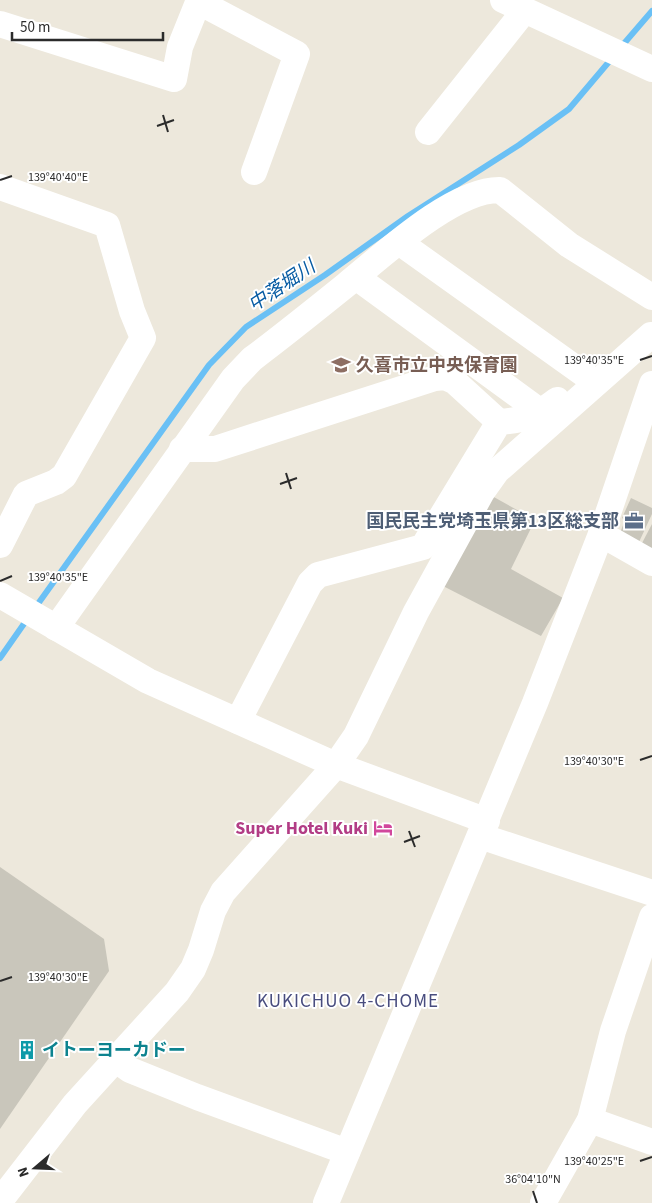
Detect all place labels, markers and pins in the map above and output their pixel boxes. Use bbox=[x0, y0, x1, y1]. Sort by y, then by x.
place label: 久喜市立中央保育園 bbox=[356, 353, 518, 378]
school or university icon: 久喜市立中央保育園 bbox=[330, 354, 352, 376]
place label: 国民民主党埼玉県第13区総支部 bbox=[366, 509, 619, 534]
office icon: 国民民主党埼玉県第13区総支部 bbox=[623, 510, 645, 532]
place label: Super Hotel Kuki bbox=[235, 816, 368, 841]
hotel icon: Super Hotel Kuki bbox=[372, 817, 394, 839]
place label: イトーヨーカドー bbox=[42, 1038, 186, 1063]
building icon: イトーヨーカドー bbox=[16, 1039, 38, 1061]

